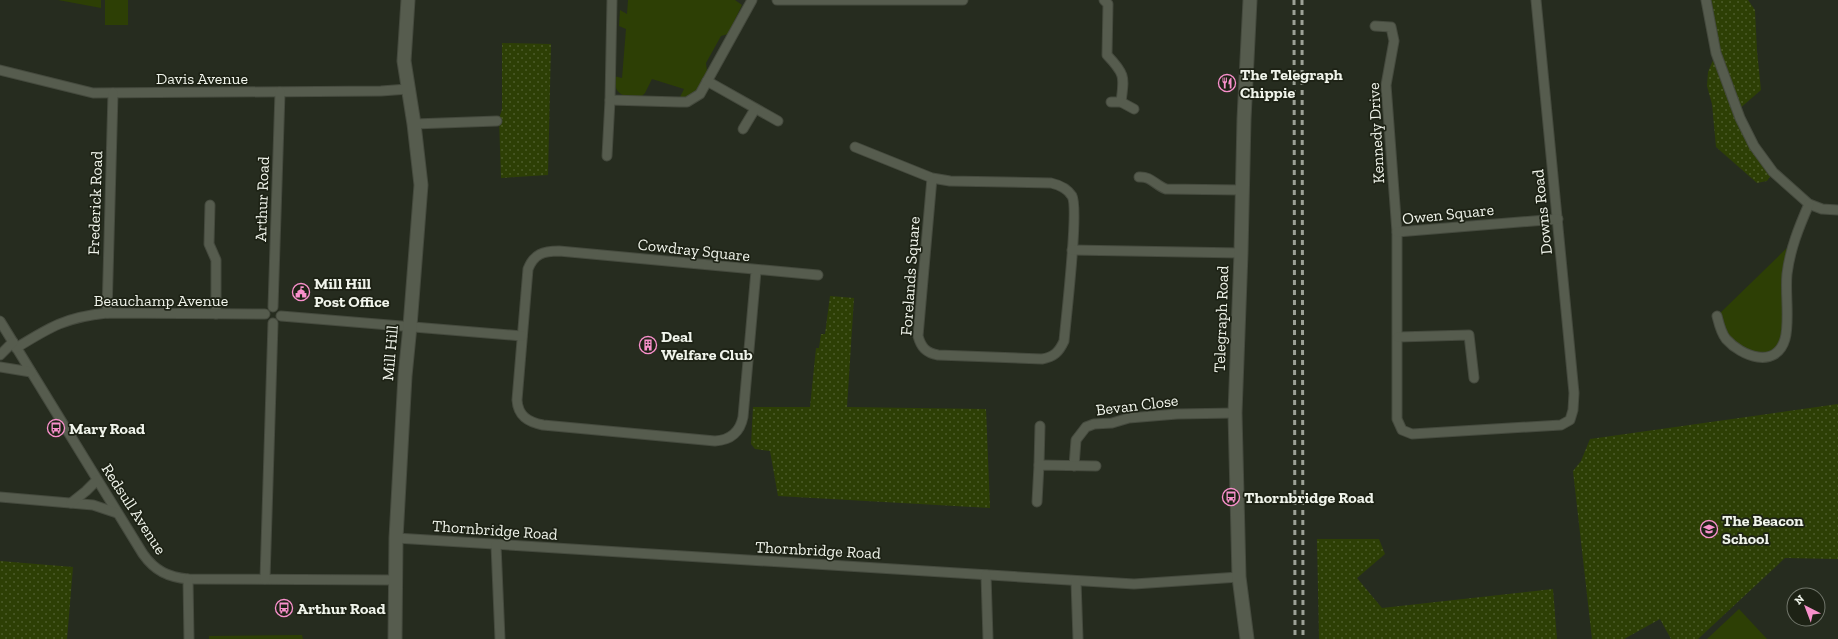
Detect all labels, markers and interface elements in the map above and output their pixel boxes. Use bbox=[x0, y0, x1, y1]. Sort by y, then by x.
place label: The Telegraph Chippie bbox=[1240, 65, 1344, 102]
street label: Davis Avenue bbox=[156, 69, 248, 88]
restaurant icon: The Telegraph Chippie bbox=[1217, 73, 1237, 93]
street label: Kennedy Drive bbox=[1364, 82, 1388, 184]
street label: Frederick Road bbox=[84, 150, 106, 256]
street label: Arthur Road bbox=[251, 156, 273, 242]
street label: Downs Road bbox=[1528, 168, 1556, 256]
street label: Owen Square bbox=[1401, 200, 1495, 228]
street label: Forelands Square bbox=[896, 216, 924, 336]
street label: Cowdray Square bbox=[637, 235, 751, 265]
street label: Telegraph Road bbox=[1210, 265, 1232, 373]
place label: Mill Hill Post Office bbox=[314, 274, 390, 311]
public building icon: Mill Hill Post Office bbox=[291, 282, 311, 302]
street label: Beauchamp Avenue bbox=[94, 291, 228, 310]
street label: Mill Hill bbox=[378, 324, 402, 382]
place label: Deal Welfare Club bbox=[661, 327, 753, 364]
building icon: Deal Welfare Club bbox=[638, 335, 658, 355]
street label: Bevan Close bbox=[1095, 391, 1179, 419]
bus stop icon: Mary Road bbox=[46, 418, 66, 438]
place label: Mary Road bbox=[69, 419, 145, 438]
street label: Redsull Avenue bbox=[98, 460, 170, 558]
bus stop icon: Thornbridge Road bbox=[1221, 487, 1241, 507]
place label: Thornbridge Road bbox=[1244, 488, 1374, 507]
place label: The Beacon School bbox=[1722, 511, 1804, 548]
street label: Thornbridge Road bbox=[432, 516, 559, 544]
school or university icon: The Beacon School bbox=[1699, 519, 1719, 539]
street label: Thornbridge Road bbox=[755, 537, 882, 563]
north arrow bbox=[1786, 587, 1826, 627]
text: N bbox=[1792, 592, 1808, 608]
bus stop icon: Arthur Road bbox=[274, 598, 294, 618]
place label: Arthur Road bbox=[297, 599, 386, 618]

